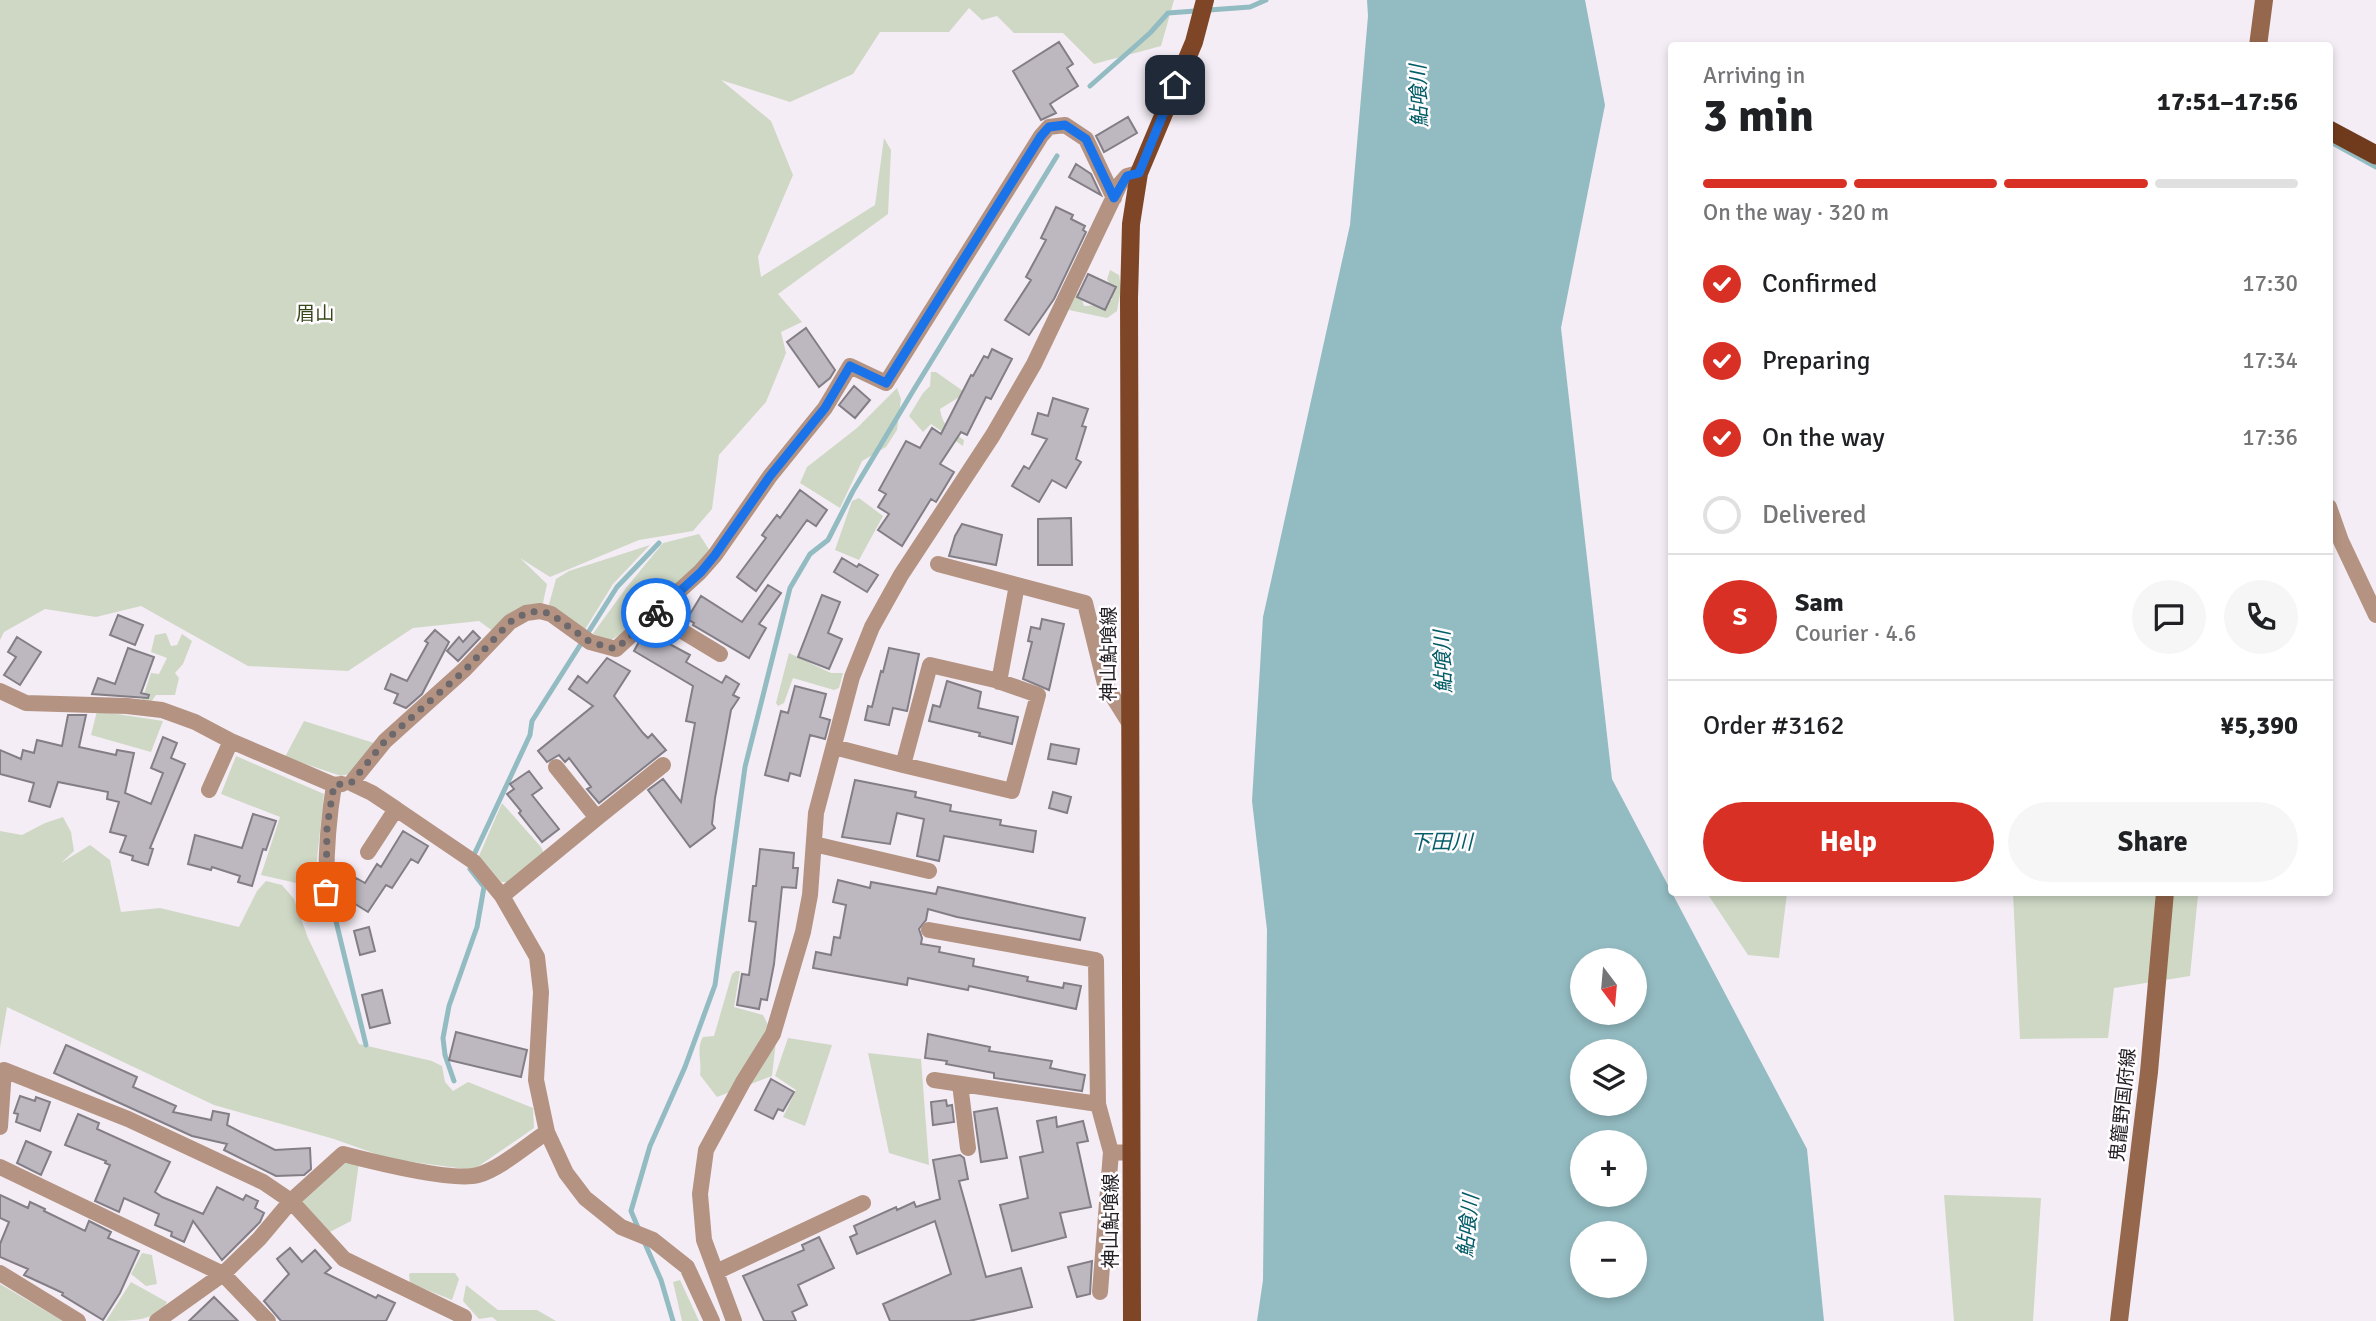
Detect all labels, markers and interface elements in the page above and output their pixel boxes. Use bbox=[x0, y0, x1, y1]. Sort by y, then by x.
pin bbox=[1145, 55, 1205, 115]
text: Arriving in bbox=[1703, 61, 1805, 90]
water label: 鮎喰川 bbox=[1405, 62, 1433, 128]
icon: home bbox=[1156, 66, 1194, 104]
text: 17:51–17:56 bbox=[2157, 86, 2298, 118]
text: 3 min bbox=[1703, 88, 1814, 144]
text: On the way · 320 m bbox=[1703, 198, 1889, 227]
icon: check bbox=[1703, 265, 1741, 303]
text: Confirmed bbox=[1762, 268, 1877, 300]
text: 17:30 bbox=[2242, 269, 2298, 298]
park label: 眉山 bbox=[296, 302, 334, 326]
icon: check bbox=[1703, 342, 1741, 380]
text: Preparing bbox=[1762, 345, 1870, 377]
text: 17:34 bbox=[2242, 346, 2298, 375]
icon: check bbox=[1703, 419, 1741, 457]
text: On the way bbox=[1762, 422, 1885, 454]
text: 17:36 bbox=[2242, 423, 2298, 452]
text: Delivered bbox=[1762, 499, 1867, 531]
courier bbox=[621, 578, 691, 648]
button: chat bbox=[2132, 580, 2206, 654]
button: phone bbox=[2224, 580, 2298, 654]
text: Sam bbox=[1795, 587, 1844, 619]
icon: bike bbox=[637, 594, 675, 632]
text: S bbox=[1733, 601, 1747, 633]
street label: 神山鮎喰線 bbox=[1097, 606, 1121, 702]
text: Courier · 4.6 bbox=[1795, 619, 1916, 648]
water label: 鮎喰川 bbox=[1429, 628, 1457, 694]
text: Order #3162 bbox=[1703, 710, 1844, 742]
text: ¥5,390 bbox=[2220, 710, 2298, 742]
button: Help bbox=[1703, 802, 1994, 882]
button: Share bbox=[2008, 802, 2298, 882]
water label: 下田川 bbox=[1410, 829, 1474, 855]
pin bbox=[296, 862, 356, 922]
icon: bag bbox=[307, 873, 345, 911]
north arrow bbox=[1570, 948, 1647, 1026]
map controls bbox=[1570, 948, 1647, 1298]
button: layers bbox=[1570, 1039, 1647, 1116]
street label: 鬼籠野国府線 bbox=[2105, 1047, 2141, 1163]
button: + bbox=[1570, 1130, 1647, 1207]
street label: 神山鮎喰線 bbox=[1099, 1173, 1123, 1269]
water label: 鮎喰川 bbox=[1452, 1191, 1484, 1259]
button: − bbox=[1570, 1221, 1647, 1298]

